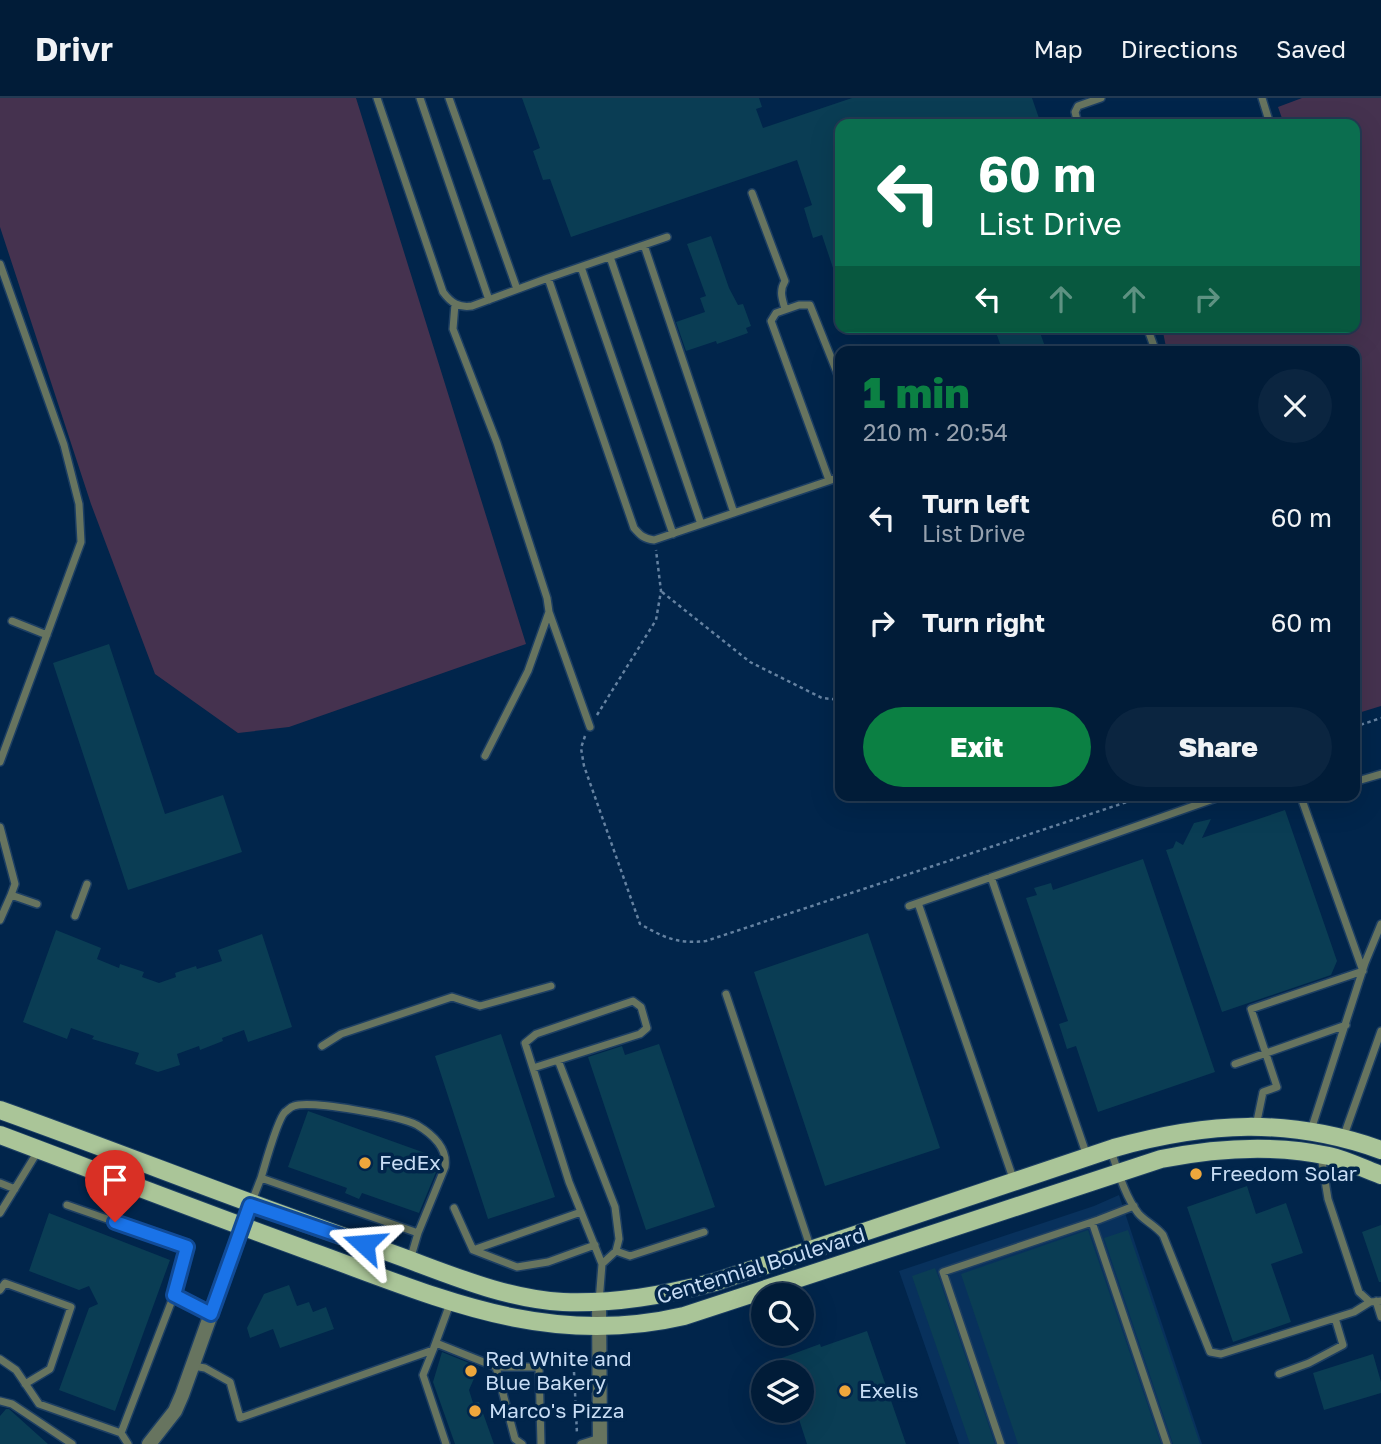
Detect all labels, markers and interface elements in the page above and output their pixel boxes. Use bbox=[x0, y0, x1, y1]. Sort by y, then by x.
text: Drivr bbox=[35, 29, 113, 68]
text: Map bbox=[1034, 34, 1083, 63]
text: Directions bbox=[1121, 34, 1238, 63]
text: Saved bbox=[1276, 34, 1346, 63]
text: 60 m bbox=[978, 144, 1096, 203]
icon: left bbox=[863, 147, 954, 238]
text: List Drive bbox=[978, 204, 1122, 242]
icon: left bbox=[969, 280, 1007, 318]
icon: ahead bbox=[1042, 280, 1080, 318]
icon: ahead bbox=[1115, 280, 1153, 318]
icon: right bbox=[1188, 280, 1226, 318]
text: 1 min bbox=[863, 367, 970, 417]
button: close bbox=[1258, 369, 1332, 443]
text: 210 m · 20:54 bbox=[863, 418, 1008, 446]
text: Turn left bbox=[922, 488, 1030, 519]
icon: left bbox=[863, 499, 901, 537]
text: 60 m bbox=[1271, 502, 1332, 533]
text: List Drive bbox=[922, 519, 1025, 547]
icon: right bbox=[863, 604, 901, 642]
text: Turn right bbox=[922, 607, 1045, 638]
text: 60 m bbox=[1271, 607, 1332, 638]
button: Exit bbox=[863, 707, 1091, 787]
button: Share bbox=[1105, 707, 1332, 787]
place label: FedEx bbox=[379, 1149, 441, 1175]
pin bbox=[85, 1150, 145, 1222]
marker: FedEx bbox=[357, 1155, 373, 1171]
place label: Freedom Solar bbox=[1210, 1160, 1357, 1186]
icon: arrive bbox=[96, 1161, 134, 1199]
marker: Freedom Solar bbox=[1188, 1166, 1204, 1182]
position arrow bbox=[327, 1207, 401, 1281]
street label: Centennial Boulevard bbox=[653, 1221, 868, 1309]
map controls bbox=[751, 1283, 814, 1423]
button: search bbox=[751, 1283, 814, 1346]
place label: Red White and Blue Bakery bbox=[485, 1345, 632, 1395]
button: layers bbox=[751, 1360, 814, 1423]
marker: Red White and Blue Bakery bbox=[463, 1363, 479, 1379]
place label: Exelis bbox=[859, 1377, 919, 1403]
marker: Exelis bbox=[837, 1383, 853, 1399]
place label: Marco's Pizza bbox=[489, 1397, 625, 1423]
marker: Marco's Pizza bbox=[467, 1403, 483, 1419]

